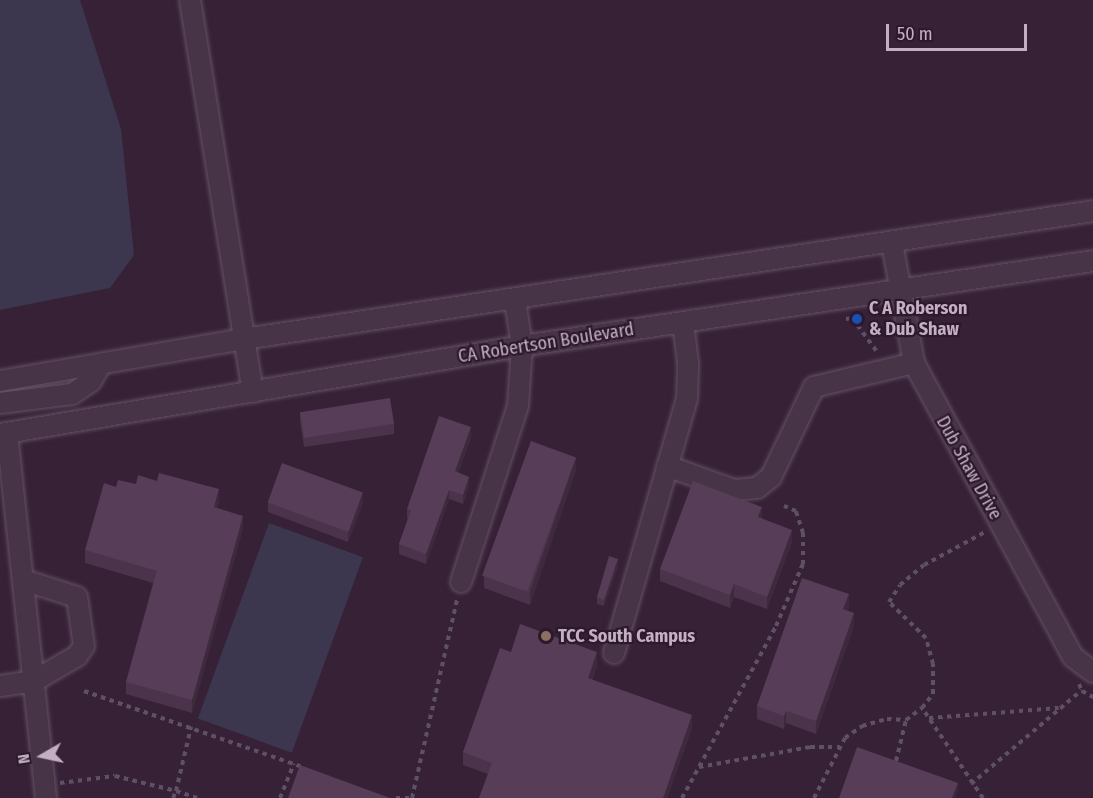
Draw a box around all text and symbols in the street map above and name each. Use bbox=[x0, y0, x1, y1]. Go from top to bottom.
scale bar bbox=[889, 12, 1030, 50]
text: 50 m bbox=[897, 23, 933, 45]
place label: C A Roberson & Dub Shaw bbox=[869, 298, 967, 340]
marker: C A Roberson & Dub Shaw bbox=[850, 312, 864, 326]
street label: CA Robertson Boulevard bbox=[457, 318, 635, 368]
street label: Dub Shaw Drive bbox=[932, 412, 1006, 524]
place label: TCC South Campus bbox=[558, 625, 695, 647]
marker: TCC South Campus bbox=[539, 629, 553, 643]
north arrow bbox=[12, 726, 72, 786]
text: N bbox=[14, 753, 34, 765]

